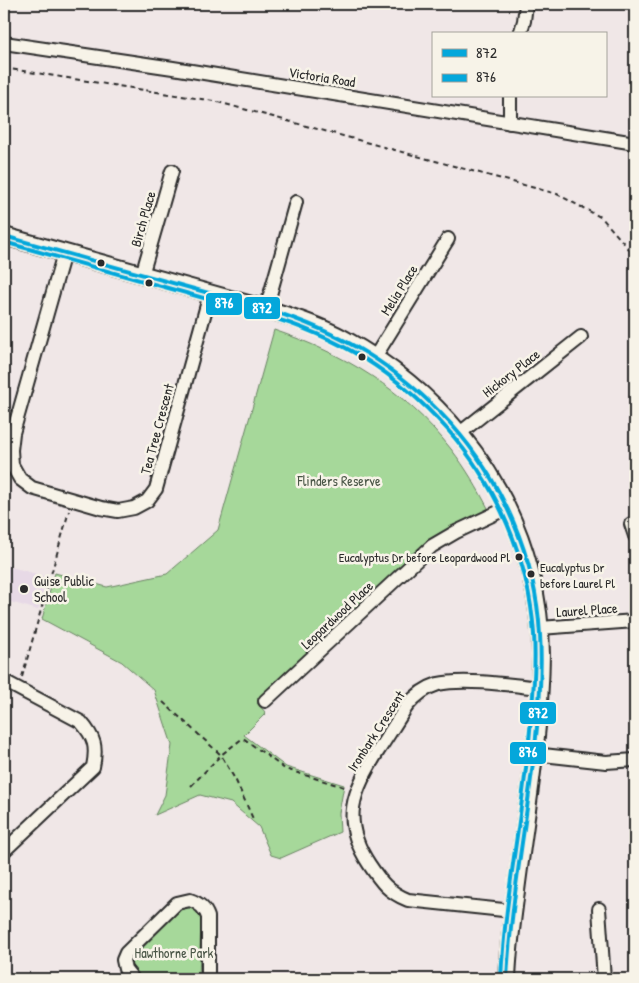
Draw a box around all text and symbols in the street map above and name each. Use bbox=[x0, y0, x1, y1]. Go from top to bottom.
legend bbox=[432, 32, 606, 98]
text: 872 bbox=[476, 42, 497, 63]
street label: Victoria Road bbox=[287, 62, 357, 91]
text: 876 bbox=[476, 66, 496, 87]
street label: Birch Place bbox=[126, 188, 160, 249]
unlabelled marker bbox=[96, 258, 106, 268]
street label: Melia Place bbox=[376, 260, 422, 319]
unlabelled marker bbox=[144, 278, 154, 288]
line badge: 876 bbox=[205, 292, 243, 316]
text: 876 bbox=[215, 293, 234, 312]
line badge: 872 bbox=[243, 296, 281, 320]
text: 872 bbox=[252, 298, 272, 317]
street label: Hickory Place bbox=[478, 344, 544, 402]
unlabelled marker bbox=[357, 352, 367, 362]
street label: Tea Tree Crescent bbox=[135, 381, 178, 476]
park label: Flinders Reserve bbox=[297, 471, 381, 490]
place label: Eucalyptus Dr before Leopardwood Pl bbox=[339, 548, 511, 566]
marker: Eucalyptus Dr before Leopardwood Pl bbox=[514, 552, 524, 562]
place label: Eucalyptus Dr before Laurel Pl bbox=[540, 558, 616, 592]
marker: Eucalyptus Dr before Laurel Pl bbox=[526, 569, 536, 579]
place label: Guise Public School bbox=[34, 571, 95, 606]
street label: Leopardwood Place bbox=[296, 576, 378, 654]
marker: Guise Public School bbox=[18, 583, 30, 595]
street label: Laurel Place bbox=[556, 598, 619, 621]
street label: Ironbark Crescent bbox=[342, 687, 409, 775]
line badge: 872 bbox=[519, 701, 557, 725]
text: 872 bbox=[528, 703, 548, 722]
line badge: 876 bbox=[509, 741, 547, 765]
text: 876 bbox=[519, 742, 538, 761]
park label: Hawthorne Park bbox=[135, 943, 214, 962]

